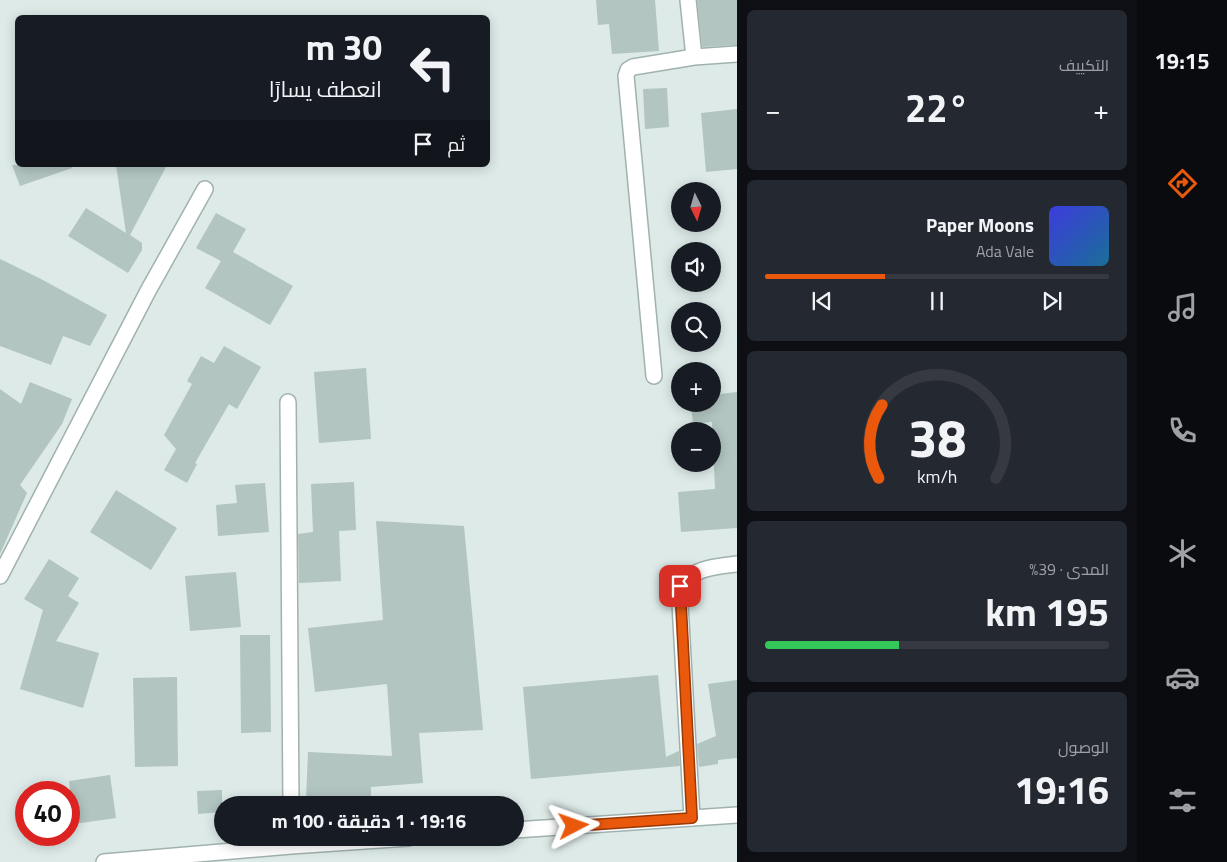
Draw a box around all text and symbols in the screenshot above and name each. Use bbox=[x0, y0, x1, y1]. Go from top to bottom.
text: 30 m bbox=[306, 20, 382, 74]
icon: left bbox=[400, 35, 465, 100]
text: 19:15 bbox=[1155, 44, 1209, 78]
text: التكييف bbox=[1059, 53, 1109, 77]
text: انعطف يسارًا bbox=[269, 72, 382, 106]
text: 22° bbox=[905, 79, 969, 137]
text: − bbox=[765, 88, 781, 131]
text: + bbox=[1093, 88, 1109, 131]
text: ثم bbox=[447, 129, 465, 158]
icon: arrive bbox=[409, 130, 437, 158]
icon: directions bbox=[1165, 166, 1200, 201]
north arrow bbox=[671, 182, 721, 232]
map controls bbox=[671, 182, 721, 472]
text: Paper Moons bbox=[926, 210, 1034, 239]
text: Ada Vale bbox=[976, 239, 1034, 263]
button: sound bbox=[671, 242, 721, 292]
icon: previous bbox=[808, 287, 836, 315]
icon: pause bbox=[923, 287, 951, 315]
icon: next bbox=[1038, 287, 1066, 315]
icon: music bbox=[1165, 290, 1200, 325]
button: search bbox=[671, 302, 721, 352]
button: + bbox=[671, 362, 721, 412]
text: 38 bbox=[908, 398, 966, 477]
icon: phone bbox=[1165, 413, 1200, 448]
button: − bbox=[671, 422, 721, 472]
text: km/h bbox=[917, 463, 957, 490]
icon: climate bbox=[1165, 536, 1200, 571]
text: المدى · 39% bbox=[1029, 557, 1109, 581]
pin bbox=[659, 565, 701, 607]
icon: arrive bbox=[666, 572, 694, 600]
text: 195 km bbox=[985, 583, 1109, 641]
icon: car bbox=[1165, 660, 1200, 695]
text: الوصول bbox=[1058, 735, 1109, 759]
text: 19:16 bbox=[1014, 761, 1109, 819]
speed limit sign: 40 bbox=[15, 781, 80, 846]
icon: filters bbox=[1165, 783, 1200, 818]
position arrow bbox=[547, 799, 599, 851]
text: 19:16 · 1 دقيقة · 100 m bbox=[272, 806, 466, 835]

